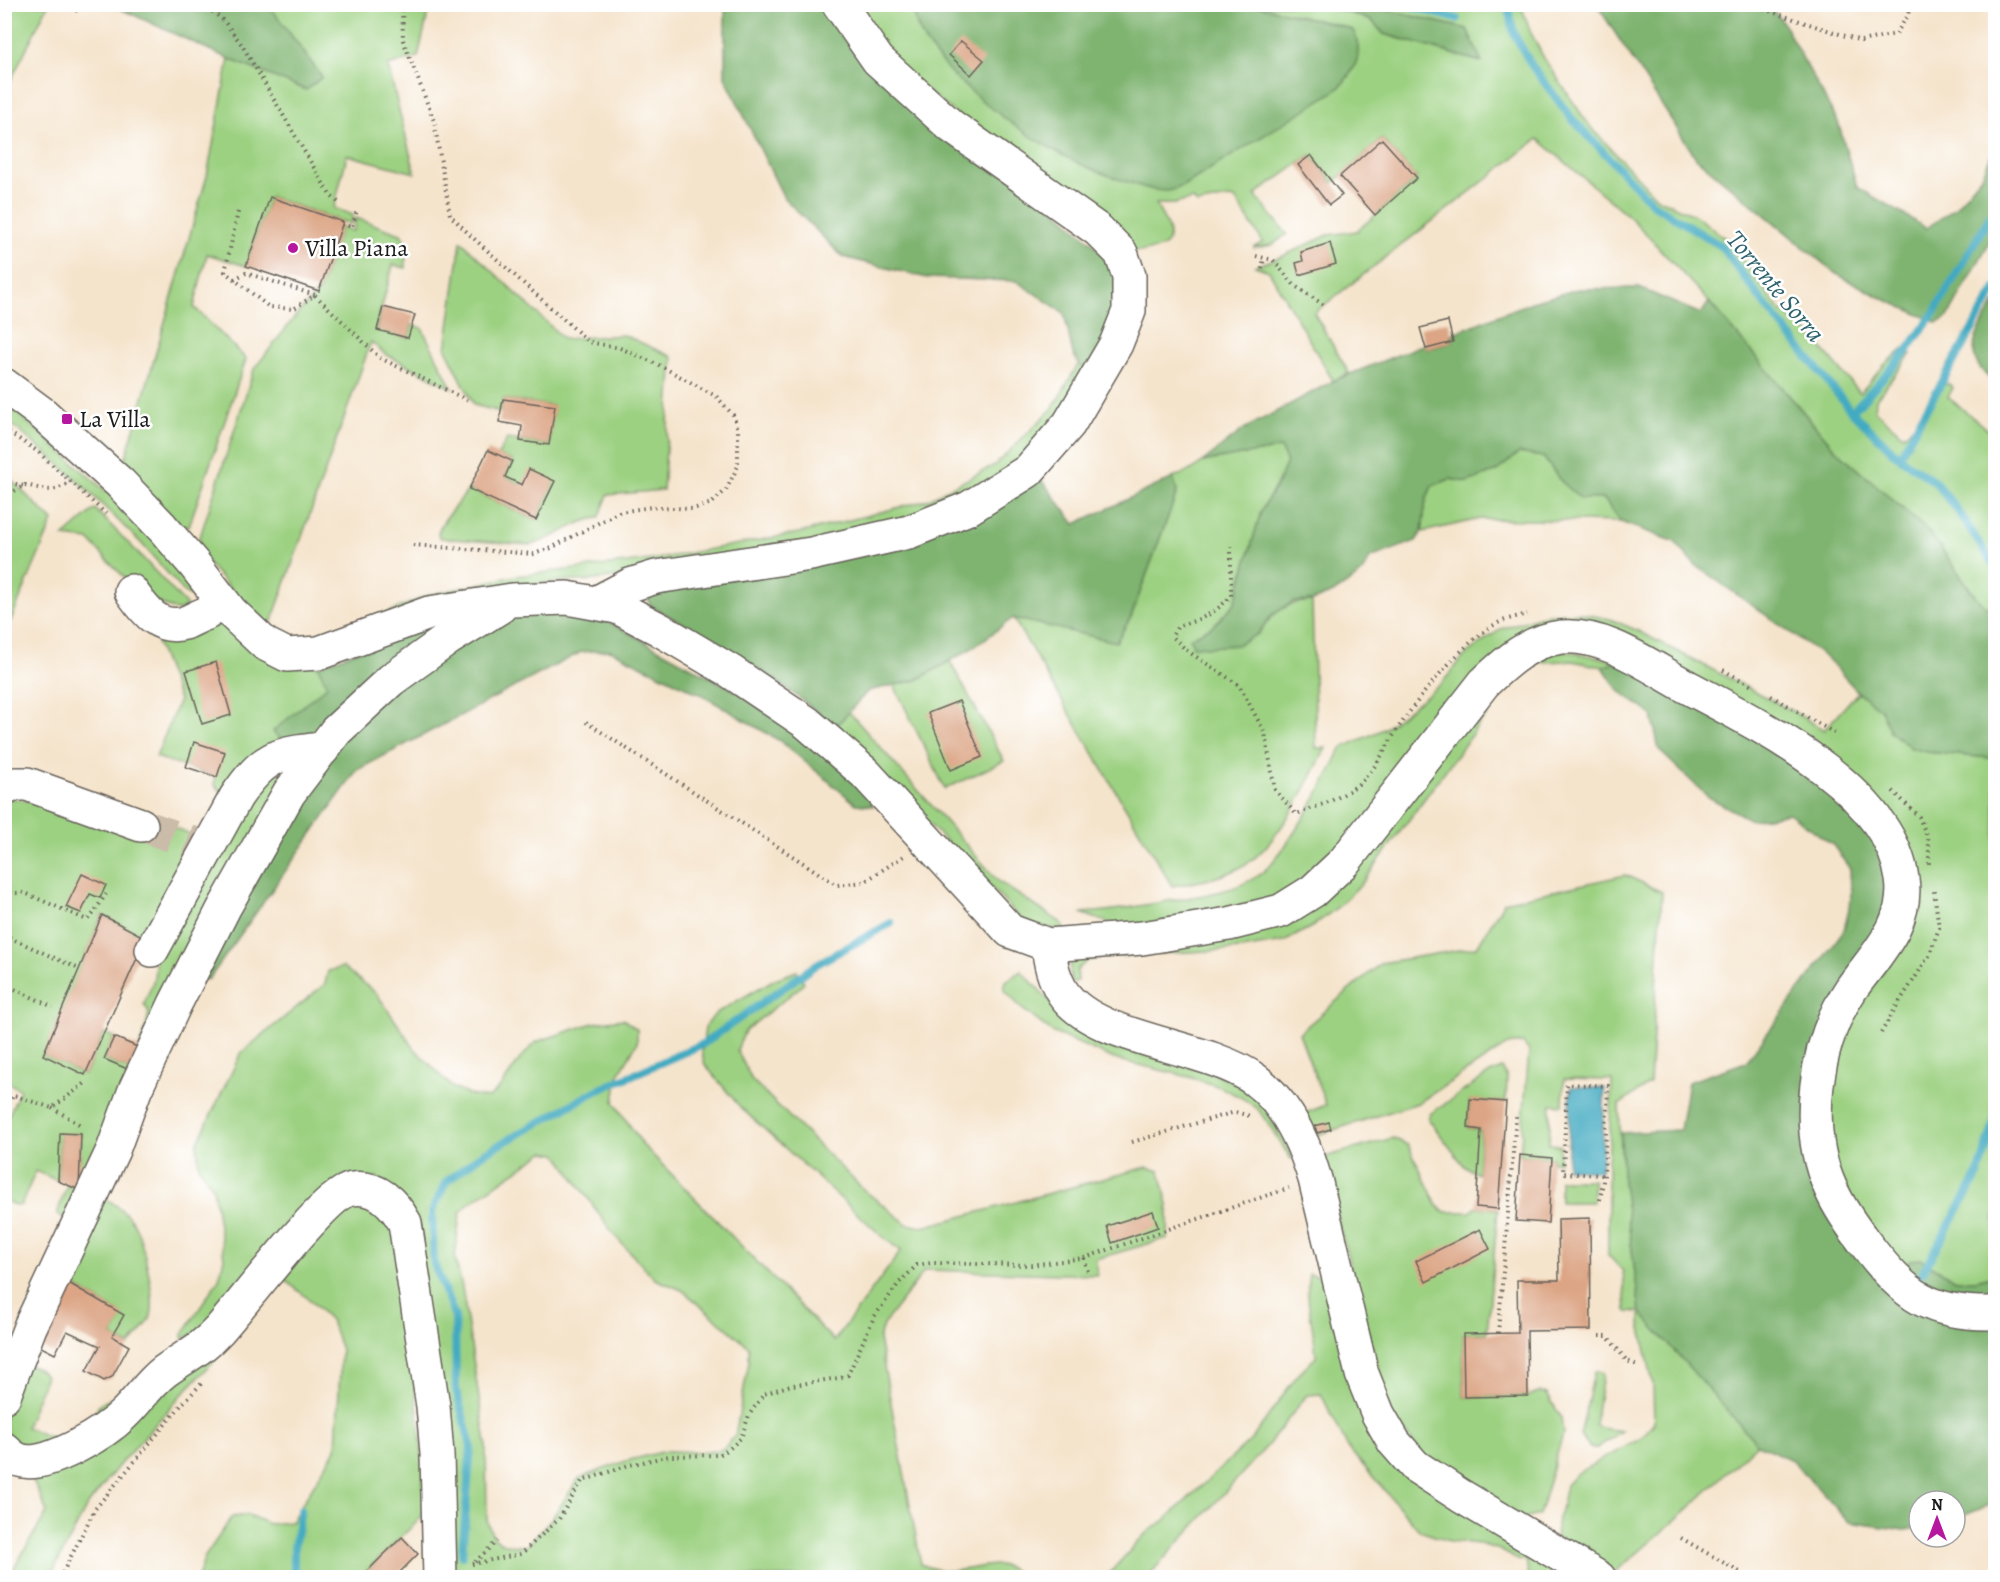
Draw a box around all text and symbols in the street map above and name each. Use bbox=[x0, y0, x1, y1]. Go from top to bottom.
water label: Torrente Sorra bbox=[1718, 223, 1833, 350]
place label: Villa Piana bbox=[304, 232, 409, 264]
marker: Villa Piana bbox=[286, 241, 300, 255]
place label: La Villa bbox=[79, 403, 151, 435]
marker: La Villa bbox=[60, 412, 74, 426]
north arrow bbox=[1907, 1489, 1967, 1549]
text: N bbox=[1931, 1494, 1943, 1516]

